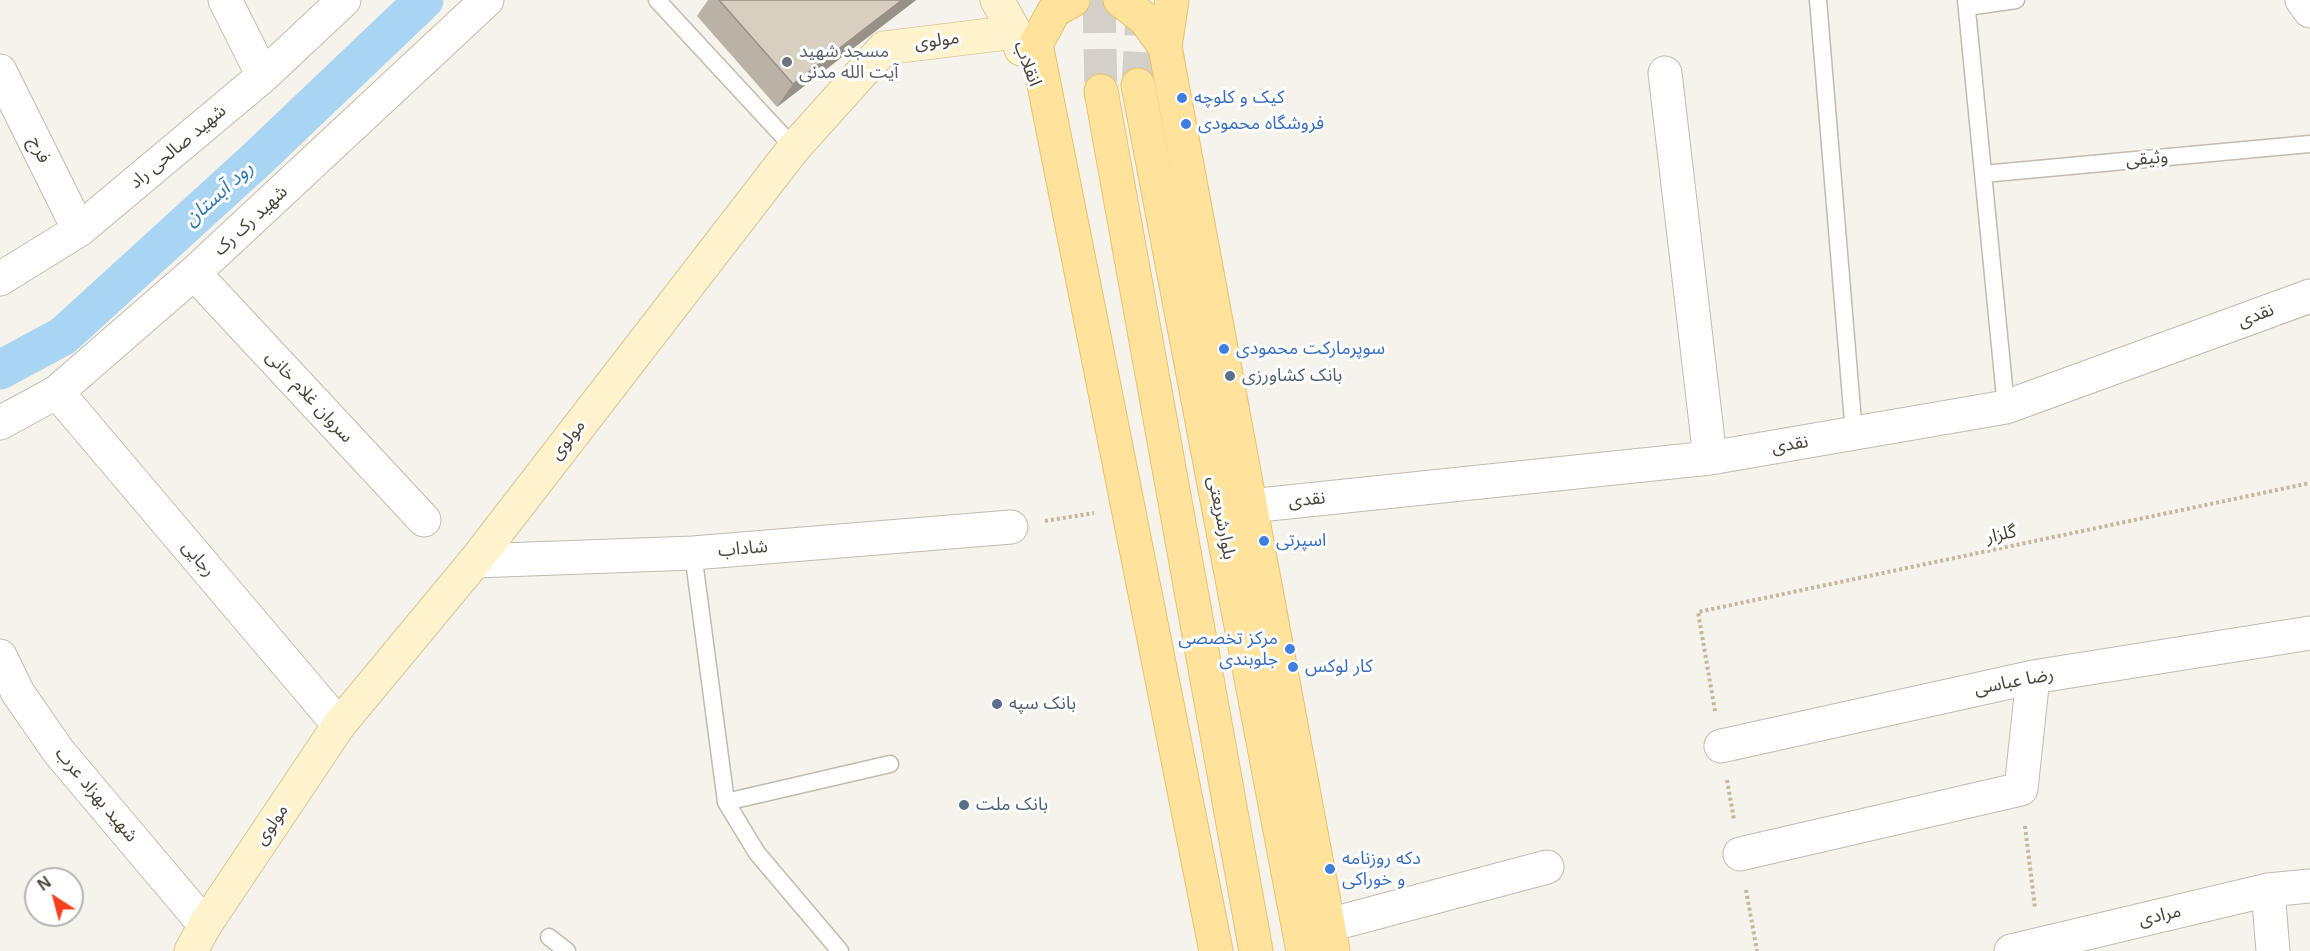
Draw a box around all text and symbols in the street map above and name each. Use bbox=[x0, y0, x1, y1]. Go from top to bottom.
street label: مولوی bbox=[913, 28, 961, 54]
street label: انقلاب bbox=[1009, 38, 1045, 90]
place label: مسجد شهید آیت الله مدنی bbox=[799, 41, 899, 84]
marker: مسجد شهید آیت الله مدنی bbox=[780, 55, 794, 69]
place label: کیک و کلوچه bbox=[1194, 87, 1284, 109]
marker: کیک و کلوچه bbox=[1175, 91, 1189, 105]
street label: شهید صالحی راد bbox=[125, 100, 231, 194]
place label: فروشگاه محمودی bbox=[1198, 113, 1324, 135]
marker: فروشگاه محمودی bbox=[1179, 117, 1193, 131]
street label: فرج bbox=[23, 133, 55, 167]
street label: وثیقی bbox=[2125, 146, 2169, 172]
water label: رود آبستان bbox=[179, 156, 259, 232]
street label: شهید رک رک bbox=[210, 181, 292, 261]
street label: نقدی bbox=[2235, 299, 2277, 333]
place label: سوپرمارکت محمودی bbox=[1236, 338, 1385, 360]
marker: سوپرمارکت محمودی bbox=[1217, 342, 1231, 356]
street label: سروان غلام خانی bbox=[261, 346, 357, 448]
place label: بانک کشاورزی bbox=[1242, 365, 1342, 387]
marker: بانک کشاورزی bbox=[1223, 369, 1237, 383]
street label: مولوی bbox=[546, 416, 590, 464]
street label: نقدی bbox=[1770, 431, 1810, 459]
street label: بلوارشریعتی bbox=[1202, 474, 1240, 562]
street label: نقدی bbox=[1287, 487, 1327, 513]
street label: گلزار bbox=[1984, 521, 2018, 549]
place label: اسپرتی bbox=[1276, 530, 1326, 552]
marker: اسپرتی bbox=[1257, 534, 1271, 548]
street label: شاداب bbox=[717, 536, 769, 562]
street label: رجایی bbox=[177, 537, 219, 581]
place label: مرکز تخصصی جلوبندی bbox=[1178, 628, 1278, 670]
marker: مرکز تخصصی جلوبندی bbox=[1283, 642, 1297, 656]
place label: کار لوکس bbox=[1305, 656, 1373, 678]
marker: کار لوکس bbox=[1286, 660, 1300, 674]
street label: رضا عباسی bbox=[1972, 664, 2056, 700]
place label: بانک سپه bbox=[1009, 693, 1076, 715]
marker: بانک سپه bbox=[990, 697, 1004, 711]
street label: شهید بهزاد عرب bbox=[50, 743, 142, 847]
place label: بانک ملت bbox=[976, 794, 1048, 816]
marker: بانک ملت bbox=[957, 798, 971, 812]
street label: مولوی bbox=[251, 800, 293, 850]
place label: دکه روزنامه و خوراکی bbox=[1342, 848, 1421, 890]
marker: دکه روزنامه و خوراکی bbox=[1323, 862, 1337, 876]
north arrow bbox=[24, 867, 84, 927]
text: N bbox=[35, 873, 54, 894]
street label: مرادی bbox=[2137, 901, 2183, 931]

